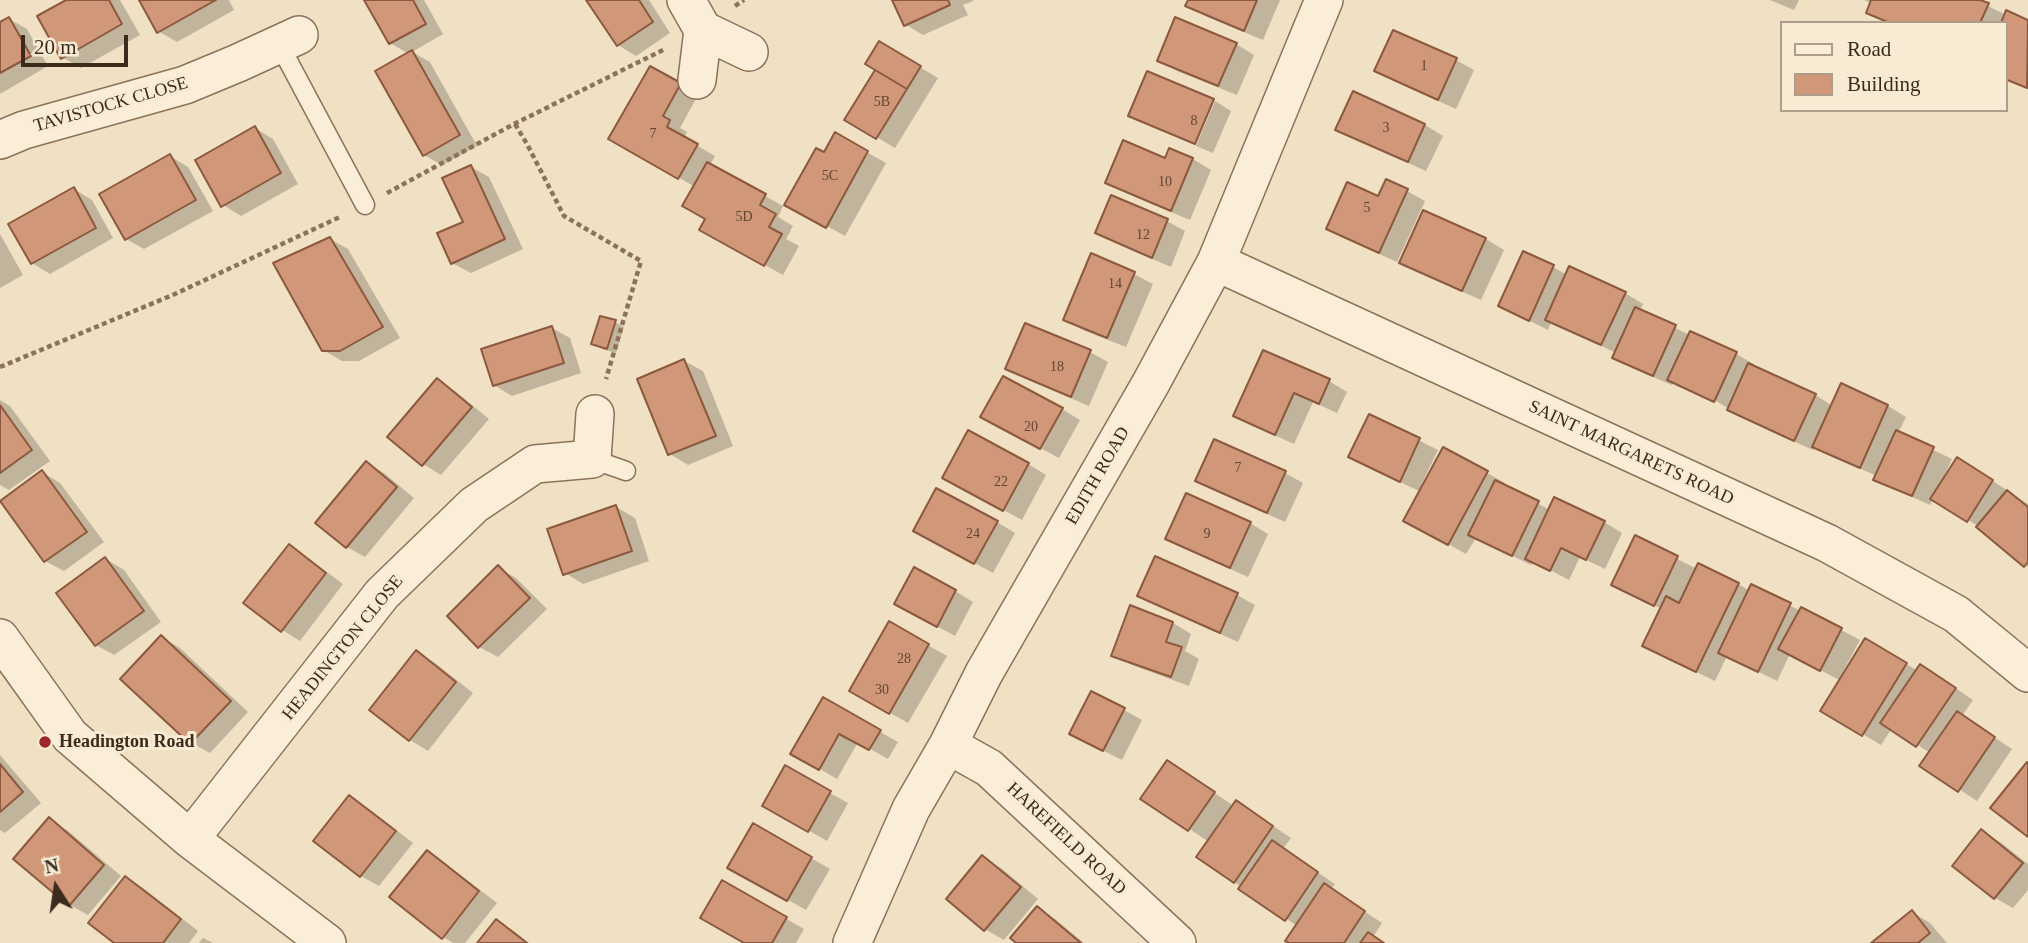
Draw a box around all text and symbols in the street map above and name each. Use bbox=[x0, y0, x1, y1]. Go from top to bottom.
scale bar bbox=[24, 21, 131, 65]
legend bbox=[1780, 21, 2007, 112]
text: 20 m bbox=[34, 35, 77, 59]
text: Road bbox=[1847, 37, 1891, 61]
house number: 1 bbox=[1420, 58, 1428, 74]
text: Building bbox=[1847, 72, 1921, 96]
street label: TAVISTOCK CLOSE bbox=[31, 73, 191, 137]
house number: 5B bbox=[874, 94, 890, 110]
house number: 8 bbox=[1190, 113, 1198, 129]
house number: 3 bbox=[1382, 120, 1390, 136]
house number: 7 bbox=[650, 126, 656, 142]
house number: 5C bbox=[822, 168, 838, 184]
house number: 10 bbox=[1158, 174, 1172, 190]
house number: 5 bbox=[1364, 200, 1370, 216]
house number: 5D bbox=[735, 209, 753, 225]
house number: 12 bbox=[1136, 227, 1150, 243]
house number: 14 bbox=[1108, 276, 1122, 292]
house number: 18 bbox=[1050, 359, 1064, 375]
street label: SAINT MARGARETS ROAD bbox=[1525, 396, 1737, 510]
house number: 20 bbox=[1024, 419, 1038, 435]
street label: EDITH ROAD bbox=[1061, 423, 1135, 529]
house number: 7 bbox=[1234, 460, 1242, 476]
house number: 22 bbox=[994, 474, 1008, 490]
house number: 24 bbox=[966, 526, 980, 542]
house number: 9 bbox=[1204, 526, 1210, 542]
street label: HEADINGTON CLOSE bbox=[278, 571, 408, 725]
house number: 28 bbox=[897, 651, 911, 667]
house number: 30 bbox=[875, 682, 889, 698]
place label: Headington Road bbox=[59, 731, 195, 753]
marker: Headington Road bbox=[37, 734, 53, 750]
street label: HAREFIELD ROAD bbox=[1002, 778, 1130, 900]
north arrow bbox=[21, 852, 91, 922]
text: N bbox=[43, 854, 60, 878]

